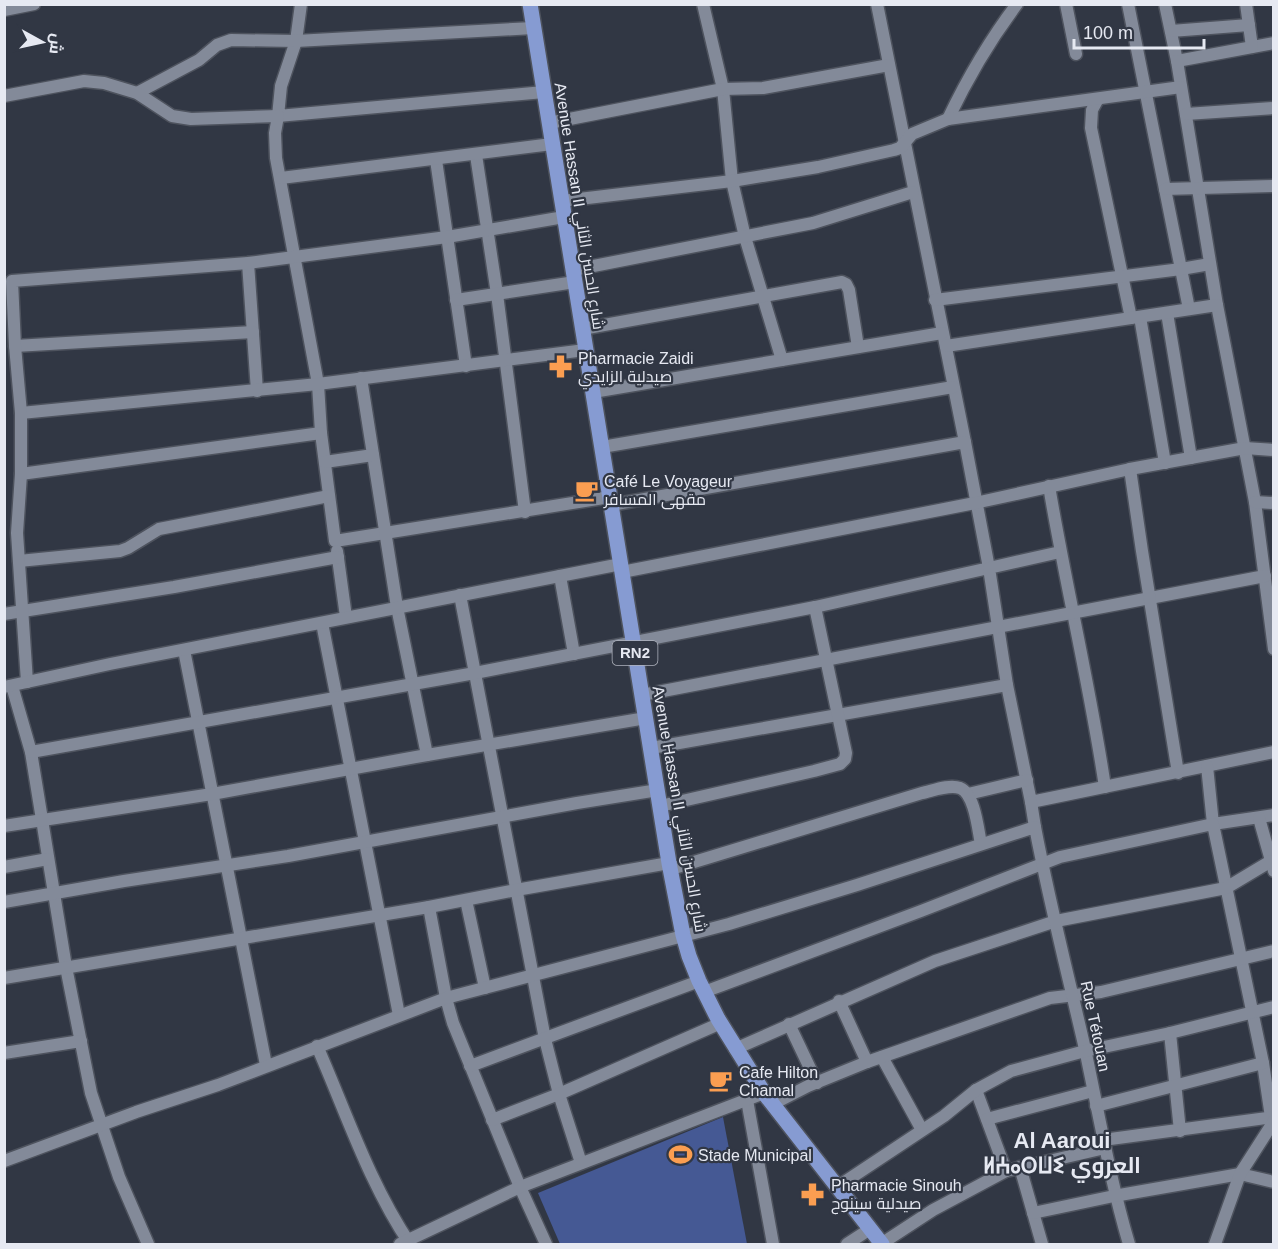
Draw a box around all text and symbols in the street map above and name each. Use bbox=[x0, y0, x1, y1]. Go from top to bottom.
north arrow bbox=[12, 12, 72, 72]
scale bar bbox=[1074, 12, 1204, 50]
text: 100 m bbox=[1083, 23, 1133, 43]
text: ش bbox=[46, 33, 66, 55]
street label: Avenue Hassan II شارع الحسن الثاني bbox=[547, 81, 607, 332]
place label: Pharmacie Zaidi صيدلية الزايدي bbox=[578, 350, 694, 390]
pharmacy icon: Pharmacie Zaidi صيدلية الزايدي bbox=[547, 354, 573, 380]
place label: Café Le Voyageur مقهى المسافر bbox=[603, 473, 733, 510]
cafe icon: Café Le Voyageur مقهى المسافر bbox=[573, 477, 599, 503]
road number: RN2 bbox=[612, 641, 658, 665]
street label: Avenue Hassan II شارع الحسن الثاني bbox=[645, 685, 710, 934]
street label: Rue Tétouan bbox=[1078, 979, 1113, 1073]
place label: Cafe Hilton Chamal bbox=[739, 1064, 818, 1099]
cafe icon: Cafe Hilton Chamal bbox=[708, 1068, 734, 1094]
district label: Al Aaroui ⵍⵄⴰⵔⵡⵉ العروي bbox=[983, 1128, 1141, 1183]
sports icon: Stade Municipal bbox=[667, 1142, 693, 1168]
place label: Stade Municipal bbox=[698, 1147, 812, 1164]
place label: Pharmacie Sinouh صيدلية سينوح bbox=[831, 1177, 962, 1215]
pharmacy icon: Pharmacie Sinouh صيدلية سينوح bbox=[800, 1181, 826, 1207]

